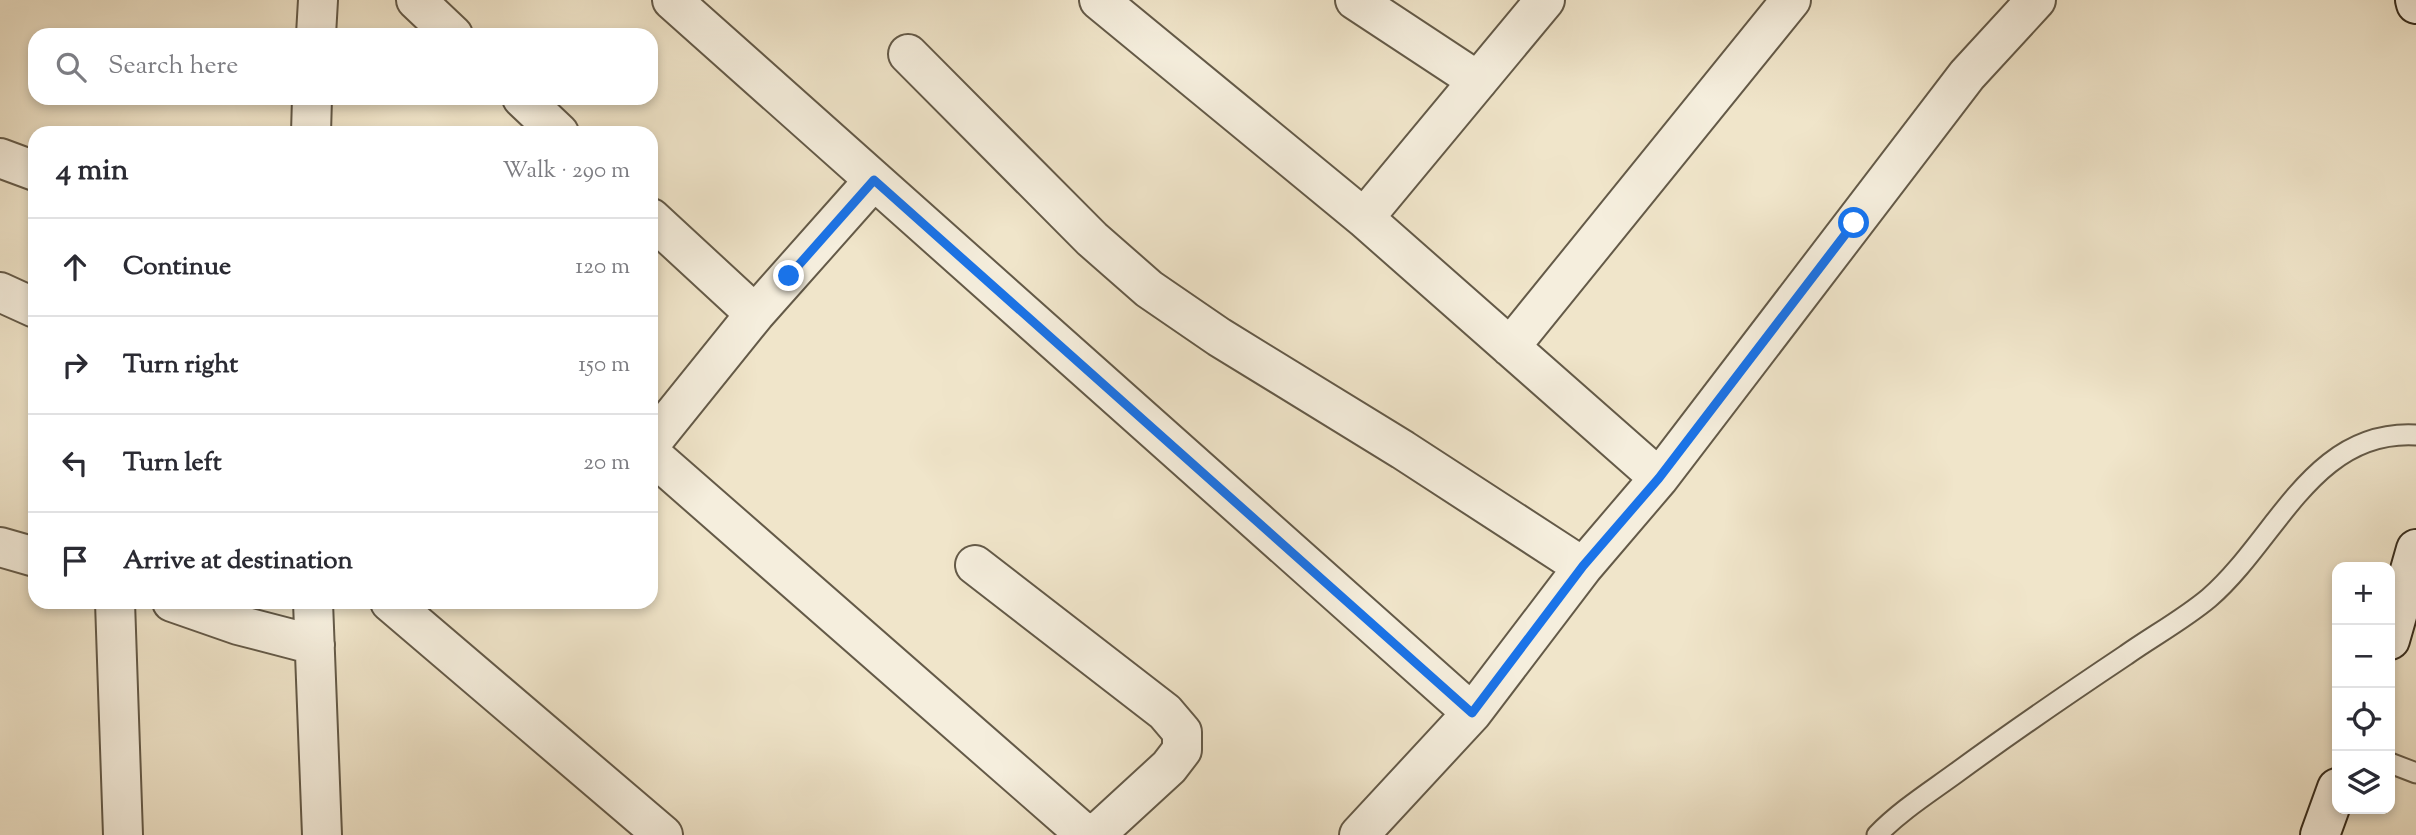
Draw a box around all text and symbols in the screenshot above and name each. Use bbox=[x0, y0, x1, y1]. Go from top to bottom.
search box bbox=[28, 28, 658, 105]
icon: search bbox=[52, 48, 90, 86]
text: Search here bbox=[108, 48, 238, 85]
text: 4 min bbox=[56, 150, 129, 193]
text: Walk · 290 m bbox=[502, 155, 630, 188]
route start bbox=[1838, 207, 1869, 238]
icon: ahead bbox=[56, 248, 94, 286]
text: Continue bbox=[123, 249, 231, 286]
text: 120 m bbox=[575, 251, 630, 284]
route end bbox=[773, 260, 804, 291]
icon: right bbox=[56, 346, 94, 384]
text: Turn right bbox=[123, 347, 238, 384]
text: 150 m bbox=[578, 349, 630, 382]
icon: left bbox=[56, 444, 94, 482]
text: Turn left bbox=[123, 445, 222, 482]
text: 20 m bbox=[583, 447, 630, 480]
icon: arrive bbox=[56, 542, 94, 580]
text: Arrive at destination bbox=[123, 543, 353, 580]
map controls bbox=[2332, 562, 2395, 814]
button: + bbox=[2332, 562, 2395, 625]
button: − bbox=[2332, 625, 2395, 688]
button: locate bbox=[2332, 688, 2395, 751]
button: layers bbox=[2332, 751, 2395, 814]

